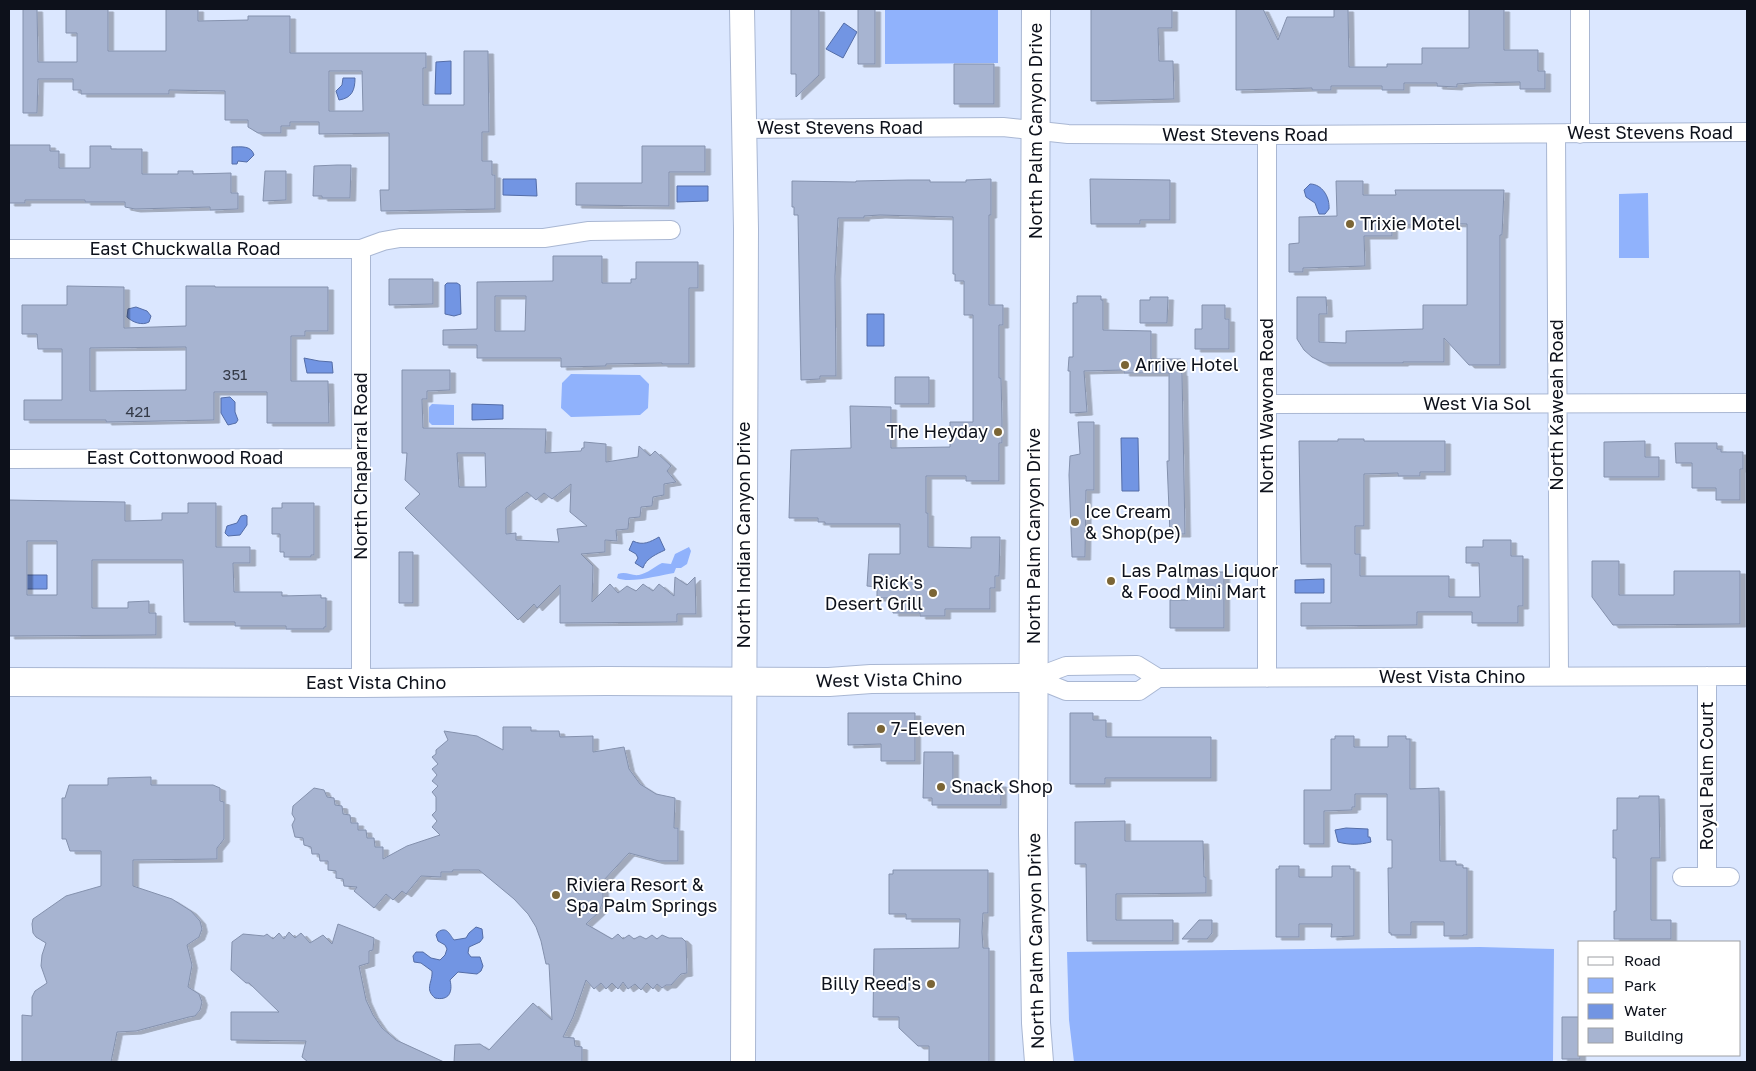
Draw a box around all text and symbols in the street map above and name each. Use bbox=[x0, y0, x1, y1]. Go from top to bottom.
street label: North Palm Canyon Drive bbox=[1024, 23, 1046, 239]
street label: West Stevens Road bbox=[757, 116, 923, 138]
street label: West Stevens Road bbox=[1567, 121, 1733, 143]
street label: West Stevens Road bbox=[1162, 123, 1328, 145]
place label: Trixie Motel bbox=[1360, 212, 1461, 234]
marker: Trixie Motel bbox=[1344, 218, 1356, 230]
street label: East Chuckwalla Road bbox=[89, 237, 281, 259]
street label: North Wawona Road bbox=[1255, 318, 1277, 494]
street label: North Kaweah Road bbox=[1545, 319, 1567, 491]
place label: Arrive Hotel bbox=[1135, 353, 1239, 375]
marker: Arrive Hotel bbox=[1119, 359, 1131, 371]
house number: 351 bbox=[223, 365, 247, 383]
street label: North Chaparral Road bbox=[349, 372, 371, 560]
street label: West Via Sol bbox=[1423, 392, 1531, 414]
house number: 421 bbox=[125, 402, 151, 420]
place label: The Heyday bbox=[886, 420, 988, 442]
street label: North Indian Canyon Drive bbox=[732, 422, 754, 648]
marker: The Heyday bbox=[992, 426, 1004, 438]
street label: North Palm Canyon Drive bbox=[1022, 428, 1044, 644]
street label: East Cottonwood Road bbox=[87, 446, 283, 468]
place label: Ice Cream & Shop(pe) bbox=[1085, 500, 1181, 543]
marker: Ice Cream & Shop(pe) bbox=[1069, 516, 1081, 528]
place label: Las Palmas Liquor & Food Mini Mart bbox=[1121, 559, 1278, 602]
place label: Rick's Desert Grill bbox=[825, 571, 923, 614]
marker: Las Palmas Liquor & Food Mini Mart bbox=[1105, 575, 1117, 587]
marker: Rick's Desert Grill bbox=[927, 587, 939, 599]
street label: West Vista Chino bbox=[1379, 665, 1525, 687]
street label: West Vista Chino bbox=[816, 667, 962, 691]
street label: East Vista Chino bbox=[306, 671, 446, 693]
street label: Royal Palm Court bbox=[1695, 702, 1717, 850]
place label: 7-Eleven bbox=[891, 717, 965, 739]
marker: 7-Eleven bbox=[875, 723, 887, 735]
place label: Snack Shop bbox=[951, 775, 1053, 797]
marker: Snack Shop bbox=[935, 781, 947, 793]
street label: North Palm Canyon Drive bbox=[1022, 833, 1048, 1049]
place label: Riviera Resort & Spa Palm Springs bbox=[566, 873, 717, 916]
marker: Riviera Resort & Spa Palm Springs bbox=[550, 889, 562, 901]
legend bbox=[1578, 941, 1741, 1056]
text: Road bbox=[1624, 951, 1661, 969]
place label: Billy Reed's bbox=[821, 972, 921, 994]
text: Park bbox=[1624, 976, 1657, 994]
marker: Billy Reed's bbox=[925, 978, 937, 990]
text: Water bbox=[1624, 1001, 1667, 1019]
text: Building bbox=[1624, 1026, 1684, 1044]

